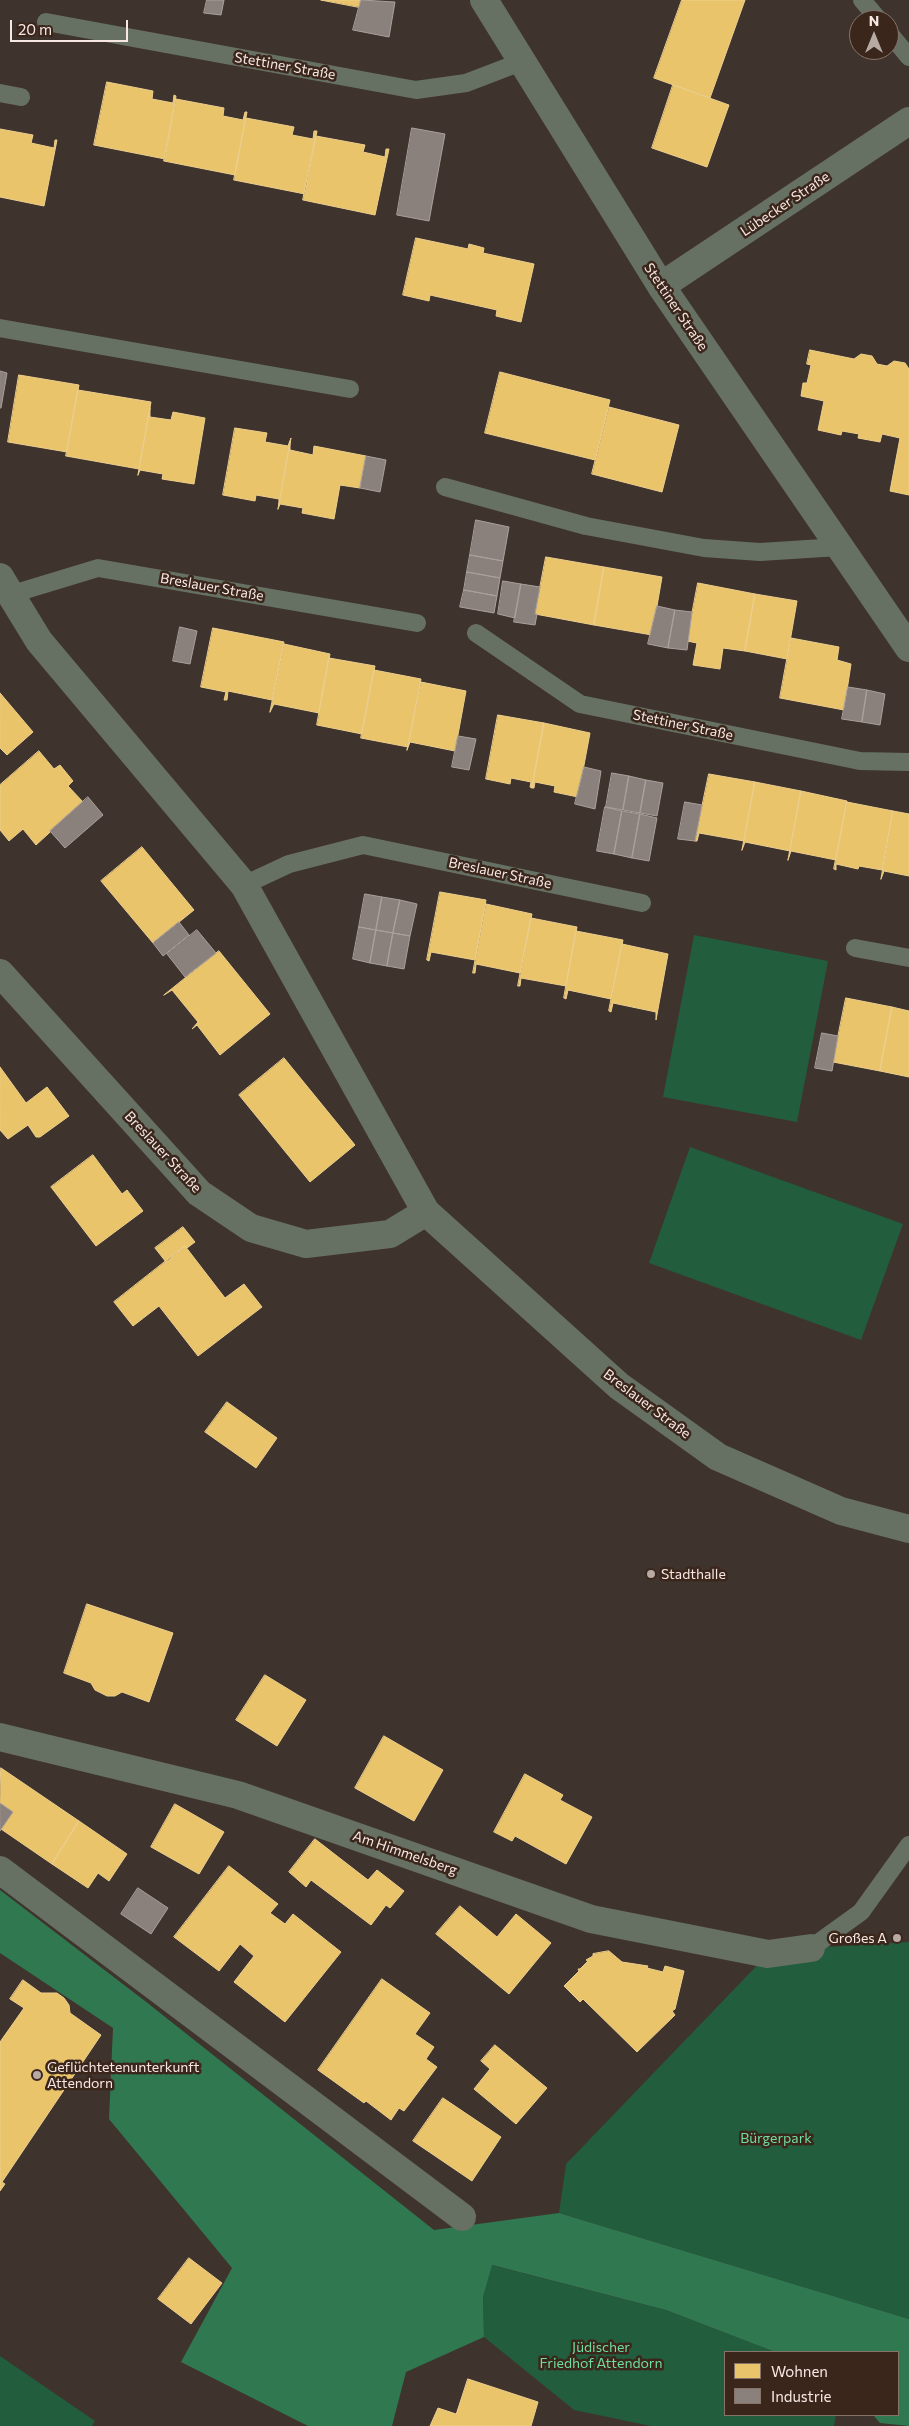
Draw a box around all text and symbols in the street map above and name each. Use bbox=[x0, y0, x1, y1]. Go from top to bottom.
scale bar bbox=[12, 10, 130, 42]
north arrow bbox=[849, 10, 899, 60]
text: N bbox=[869, 12, 879, 29]
text: 20 m bbox=[18, 20, 52, 38]
street label: Stettiner Straße bbox=[233, 49, 337, 83]
street label: Lübecker Straße bbox=[737, 168, 833, 240]
street label: Stettiner Straße bbox=[640, 260, 712, 354]
street label: Breslauer Straße bbox=[159, 570, 265, 604]
street label: Stettiner Straße bbox=[631, 706, 735, 744]
street label: Breslauer Straße bbox=[447, 854, 553, 892]
street label: Breslauer Straße bbox=[121, 1108, 205, 1196]
street label: Breslauer Straße bbox=[600, 1366, 694, 1442]
place label: Stadthalle bbox=[661, 1566, 726, 1582]
marker: Stadthalle bbox=[645, 1568, 657, 1580]
street label: Am Himmelsberg bbox=[351, 1827, 459, 1879]
place label: Großes A bbox=[829, 1930, 887, 1946]
marker: Großes A bbox=[891, 1932, 903, 1944]
place label: Geflüchtetenunterkunft Attendorn bbox=[47, 2059, 200, 2092]
marker: Geflüchtetenunterkunft Attendorn bbox=[31, 2069, 43, 2081]
park label: Bürgerpark bbox=[740, 2130, 812, 2146]
park label: Jüdischer Friedhof Attendorn bbox=[540, 2339, 662, 2372]
legend bbox=[724, 2351, 899, 2416]
text: Wohnen bbox=[771, 2362, 828, 2380]
text: Industrie bbox=[771, 2387, 832, 2405]

